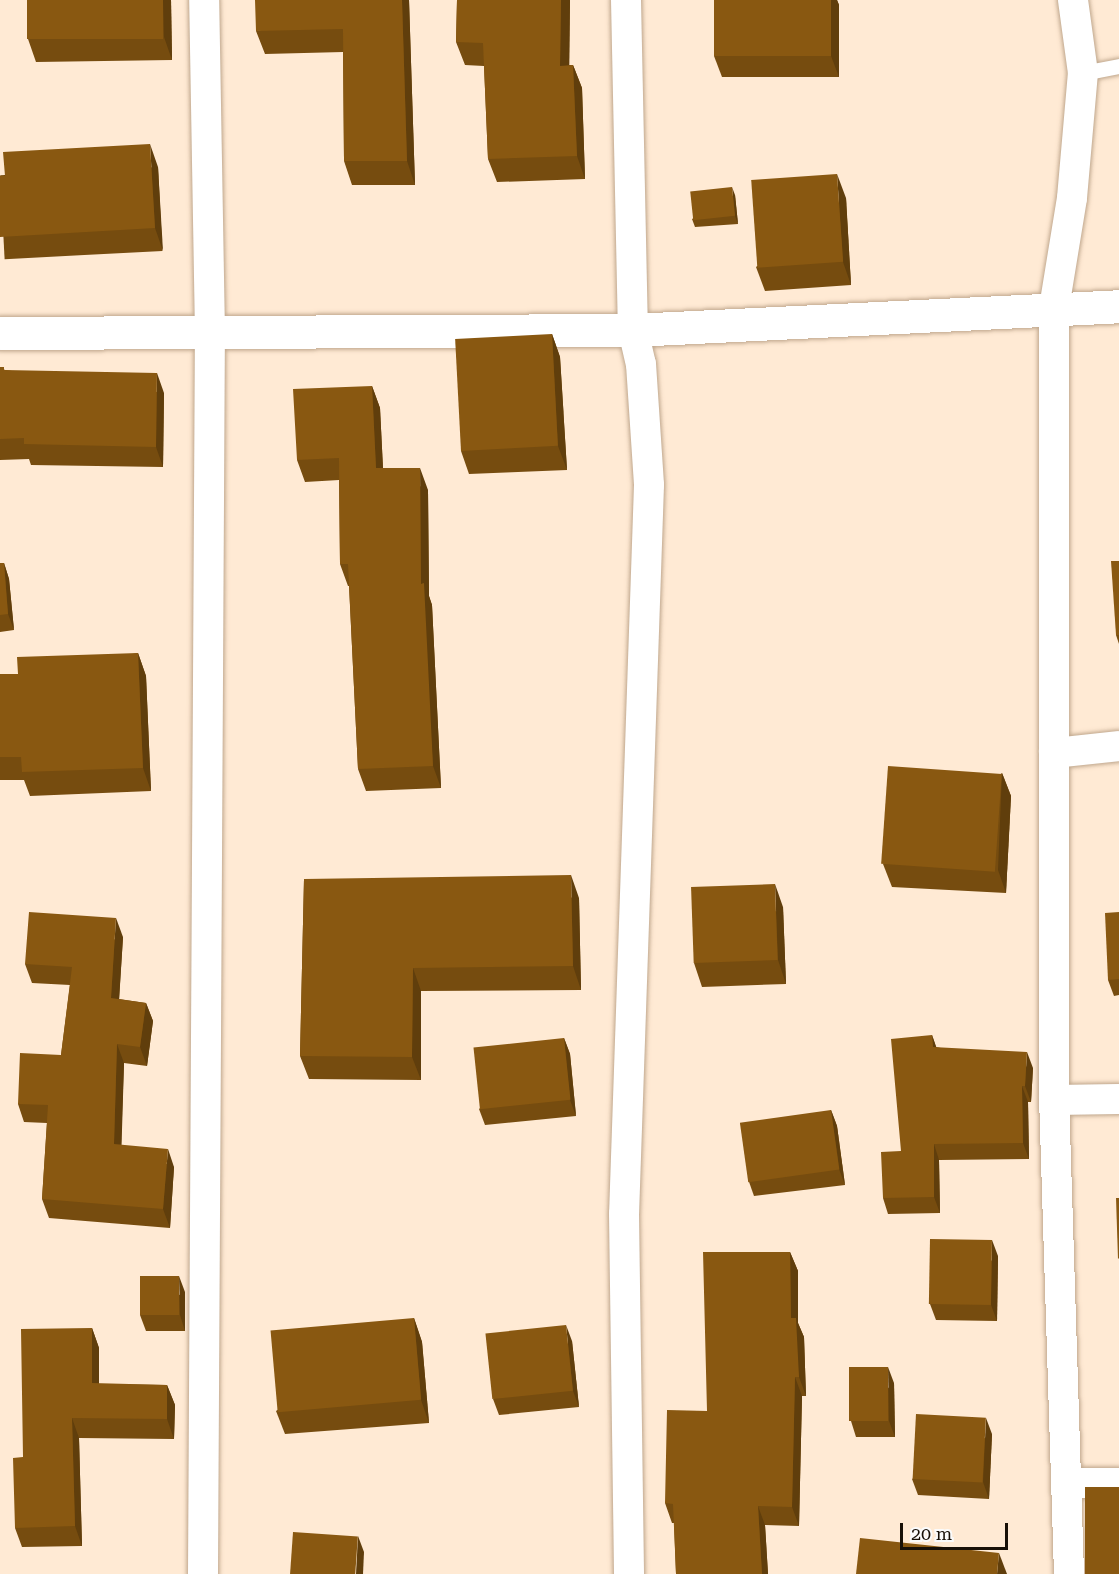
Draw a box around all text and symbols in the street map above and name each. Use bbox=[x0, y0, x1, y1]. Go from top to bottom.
scale bar bbox=[903, 1511, 1011, 1549]
text: 20 m bbox=[911, 1523, 952, 1544]

